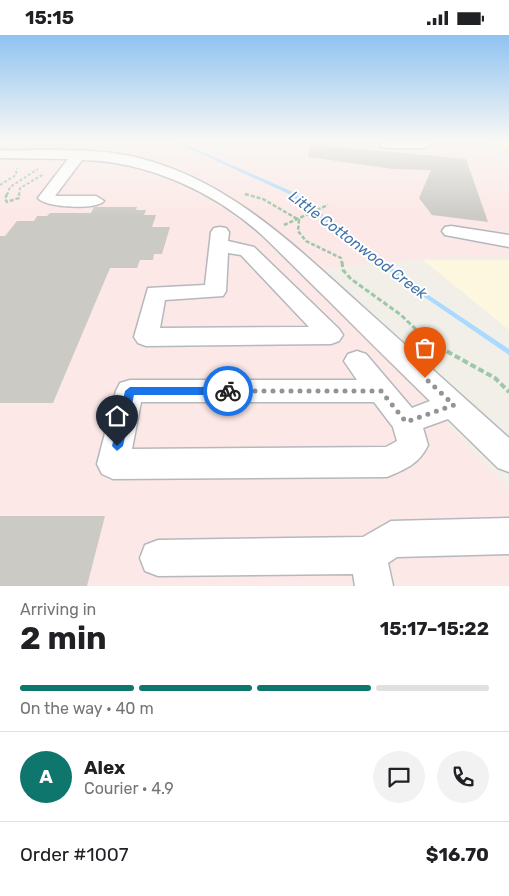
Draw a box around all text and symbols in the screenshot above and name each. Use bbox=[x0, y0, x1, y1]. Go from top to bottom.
text: 15:15 bbox=[25, 6, 74, 29]
water label: Little Cottonwood Creek bbox=[285, 187, 431, 303]
pin bbox=[404, 327, 446, 378]
icon: bag bbox=[411, 334, 439, 362]
courier bbox=[203, 366, 253, 416]
icon: bike bbox=[214, 377, 242, 405]
pin bbox=[96, 395, 138, 446]
icon: home bbox=[103, 402, 131, 430]
text: Arriving in bbox=[20, 600, 96, 619]
text: 15:17–15:22 bbox=[380, 617, 489, 640]
text: 2 min bbox=[20, 619, 107, 657]
text: On the way · 40 m bbox=[20, 699, 154, 718]
button: chat bbox=[373, 751, 425, 803]
button: phone bbox=[437, 751, 489, 803]
text: Alex bbox=[84, 756, 125, 779]
text: A bbox=[39, 765, 53, 788]
text: Courier · 4.9 bbox=[84, 779, 174, 798]
text: Order #1007 bbox=[20, 843, 129, 866]
text: $16.70 bbox=[426, 843, 489, 866]

